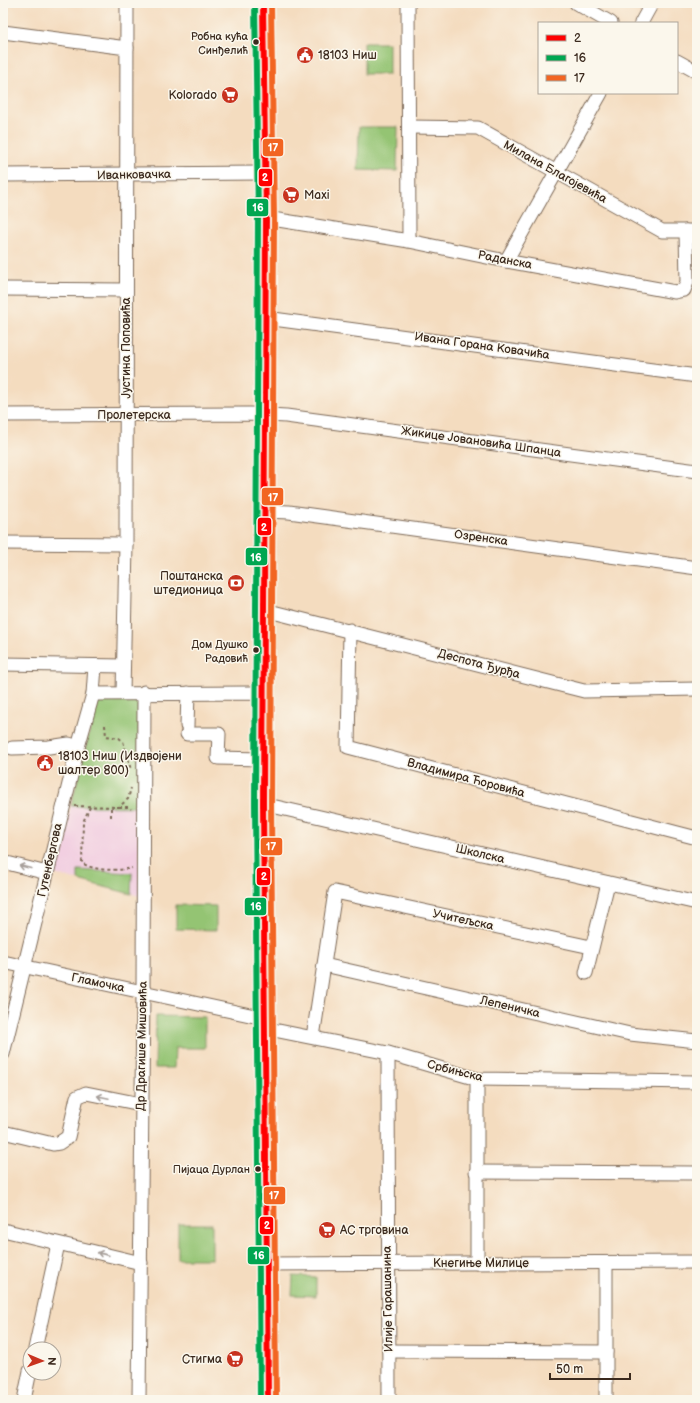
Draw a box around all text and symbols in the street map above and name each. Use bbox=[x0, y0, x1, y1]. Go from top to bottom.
legend bbox=[538, 22, 678, 94]
place label: Робна кућа Синђелић bbox=[191, 30, 249, 57]
text: 2 bbox=[574, 31, 581, 46]
marker: Робна кућа Синђелић bbox=[251, 37, 261, 47]
public building icon: 18103 Ниш bbox=[295, 45, 315, 65]
place label: 18103 Ниш bbox=[318, 48, 377, 63]
text: 16 bbox=[574, 51, 586, 66]
text: 17 bbox=[574, 71, 585, 86]
supermarket icon: Kolorado bbox=[220, 85, 240, 105]
place label: Kolorado bbox=[169, 88, 217, 103]
street label: Милана Благојевића bbox=[501, 137, 609, 207]
line badge: 17 bbox=[262, 138, 284, 157]
text: 17 bbox=[268, 141, 278, 154]
street label: Иванковачка bbox=[97, 167, 171, 183]
line badge: 2 bbox=[258, 168, 273, 187]
text: 2 bbox=[262, 171, 269, 184]
supermarket icon: Maxi bbox=[281, 185, 301, 205]
place label: Maxi bbox=[304, 188, 330, 203]
line badge: 16 bbox=[246, 198, 269, 217]
text: 16 bbox=[252, 201, 264, 214]
street label: Раданска bbox=[477, 247, 533, 273]
street label: Јустина Поповића bbox=[119, 298, 134, 399]
street label: Ивана Горана Ковачића bbox=[413, 329, 551, 363]
street label: Пролетерска bbox=[97, 408, 171, 423]
street label: Жикице Јовановића Шпанца bbox=[400, 423, 562, 461]
line badge: 17 bbox=[261, 487, 284, 506]
text: 17 bbox=[268, 491, 278, 504]
line badge: 2 bbox=[257, 517, 272, 536]
text: 2 bbox=[261, 521, 268, 534]
street label: Озренска bbox=[453, 527, 509, 549]
line badge: 16 bbox=[245, 547, 268, 566]
text: 16 bbox=[250, 551, 262, 564]
place label: Поштанска штедионица bbox=[154, 569, 223, 598]
bank icon: Поштанска штедионица bbox=[226, 573, 246, 593]
place label: Дом Душко Радовић bbox=[192, 638, 249, 665]
marker: Дом Душко Радовић bbox=[251, 645, 261, 655]
street label: Деспота Ђурђа bbox=[436, 646, 522, 682]
place label: 18103 Ниш (Издвојени шалтер 800) bbox=[58, 749, 182, 778]
public building icon: 18103 Ниш (Издвојени шалтер 800) bbox=[35, 753, 55, 773]
street label: Владимира Ћоровића bbox=[406, 755, 526, 801]
street label: Гутенбергова bbox=[34, 822, 66, 898]
line badge: 17 bbox=[260, 837, 283, 856]
text: 17 bbox=[266, 840, 276, 853]
street label: Школска bbox=[454, 841, 506, 867]
one-way arrow bbox=[19, 863, 32, 870]
line badge: 2 bbox=[256, 867, 271, 886]
text: 2 bbox=[261, 870, 268, 883]
line badge: 16 bbox=[244, 897, 267, 916]
text: 16 bbox=[250, 900, 262, 913]
street label: Учитељска bbox=[431, 906, 495, 934]
street label: Гламочка bbox=[70, 970, 126, 996]
street label: Др Драгише Мишовића bbox=[133, 981, 151, 1111]
street label: Лепеничка bbox=[478, 993, 541, 1021]
street label: Србињска bbox=[426, 1057, 484, 1085]
one-way arrow bbox=[97, 1092, 110, 1100]
place label: Пијаца Дурлан bbox=[173, 1163, 250, 1176]
marker: Пијаца Дурлан bbox=[253, 1164, 263, 1174]
line badge: 17 bbox=[263, 1186, 286, 1205]
text: 17 bbox=[269, 1189, 279, 1202]
line badge: 2 bbox=[259, 1216, 274, 1235]
text: 2 bbox=[264, 1219, 271, 1232]
supermarket icon: АС трговина bbox=[317, 1220, 337, 1240]
place label: АС трговина bbox=[339, 1223, 409, 1238]
line badge: 16 bbox=[247, 1246, 270, 1265]
street label: Илије Гарашанина bbox=[380, 1246, 396, 1352]
text: 16 bbox=[253, 1249, 265, 1262]
one-way arrow bbox=[97, 1250, 110, 1258]
street label: Кнегиње Милице bbox=[433, 1256, 529, 1271]
north arrow bbox=[22, 1341, 62, 1381]
supermarket icon: Стигма bbox=[225, 1349, 245, 1369]
place label: Стигма bbox=[182, 1352, 222, 1367]
scale bar bbox=[550, 1355, 630, 1381]
text: N bbox=[45, 1357, 58, 1366]
text: 50 m bbox=[556, 1362, 583, 1377]

